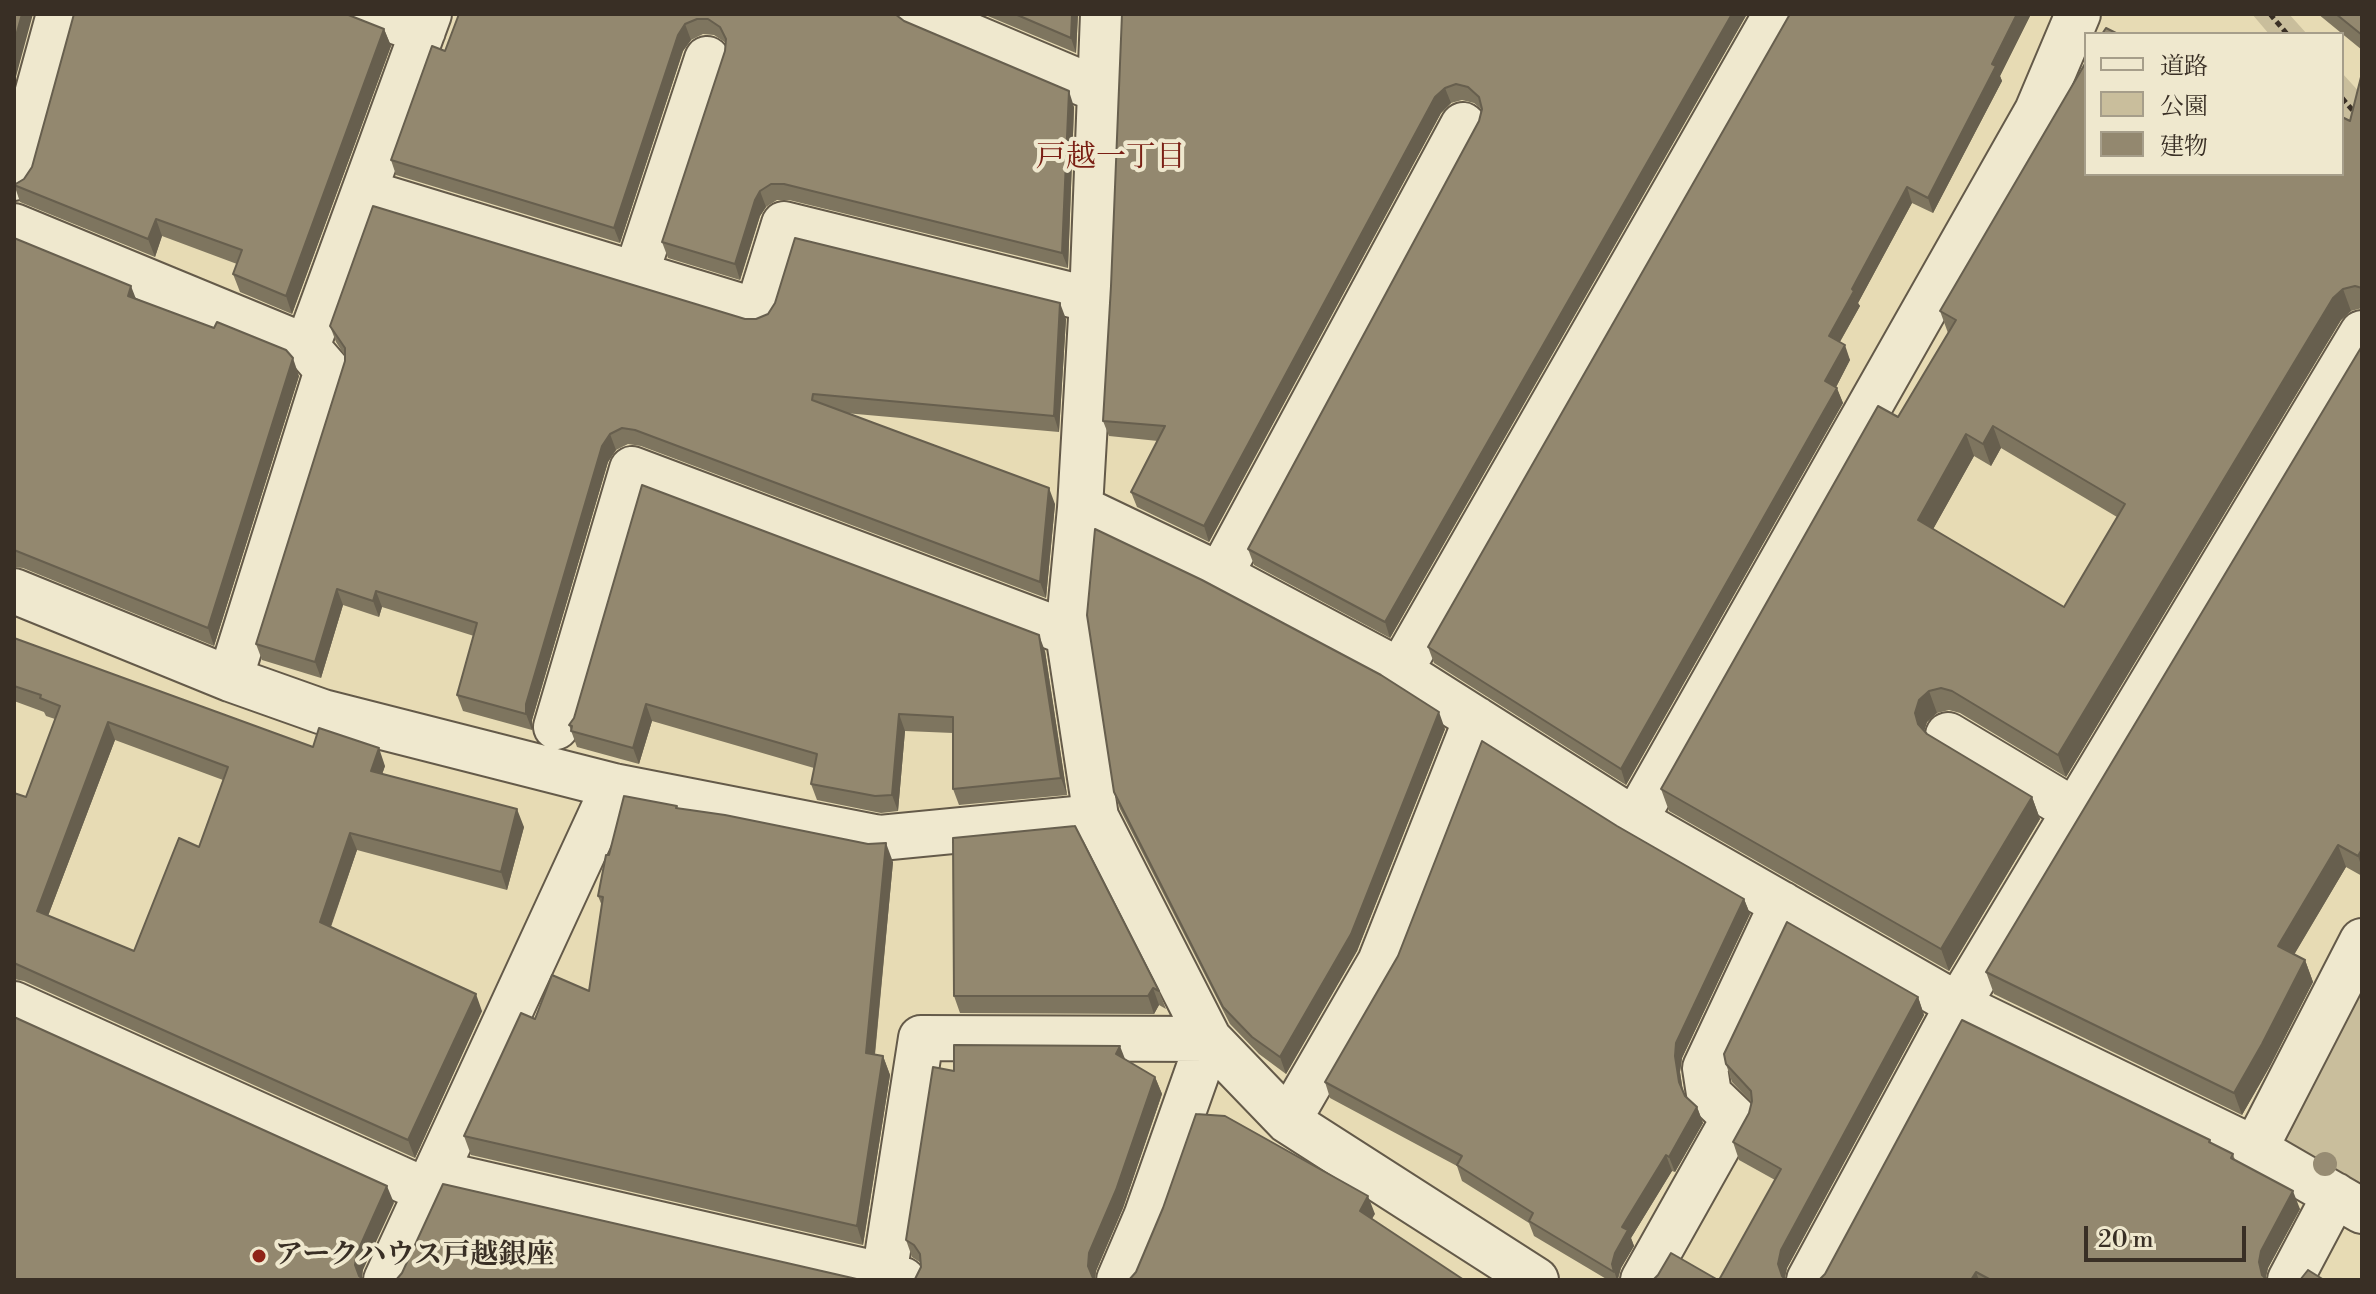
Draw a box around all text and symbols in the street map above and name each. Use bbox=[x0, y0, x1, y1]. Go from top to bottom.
legend bbox=[2084, 32, 2344, 176]
text: 道路 bbox=[2160, 52, 2208, 82]
text: 公園 bbox=[2160, 92, 2208, 122]
text: 建物 bbox=[2160, 132, 2208, 162]
district label: 戸越一丁目 bbox=[1036, 141, 1186, 177]
scale bar bbox=[2088, 1210, 2250, 1260]
text: 20 m bbox=[2098, 1225, 2154, 1255]
place label: アークハウス戸越銀座 bbox=[275, 1239, 554, 1273]
marker: アークハウス戸越銀座 bbox=[250, 1247, 268, 1265]

